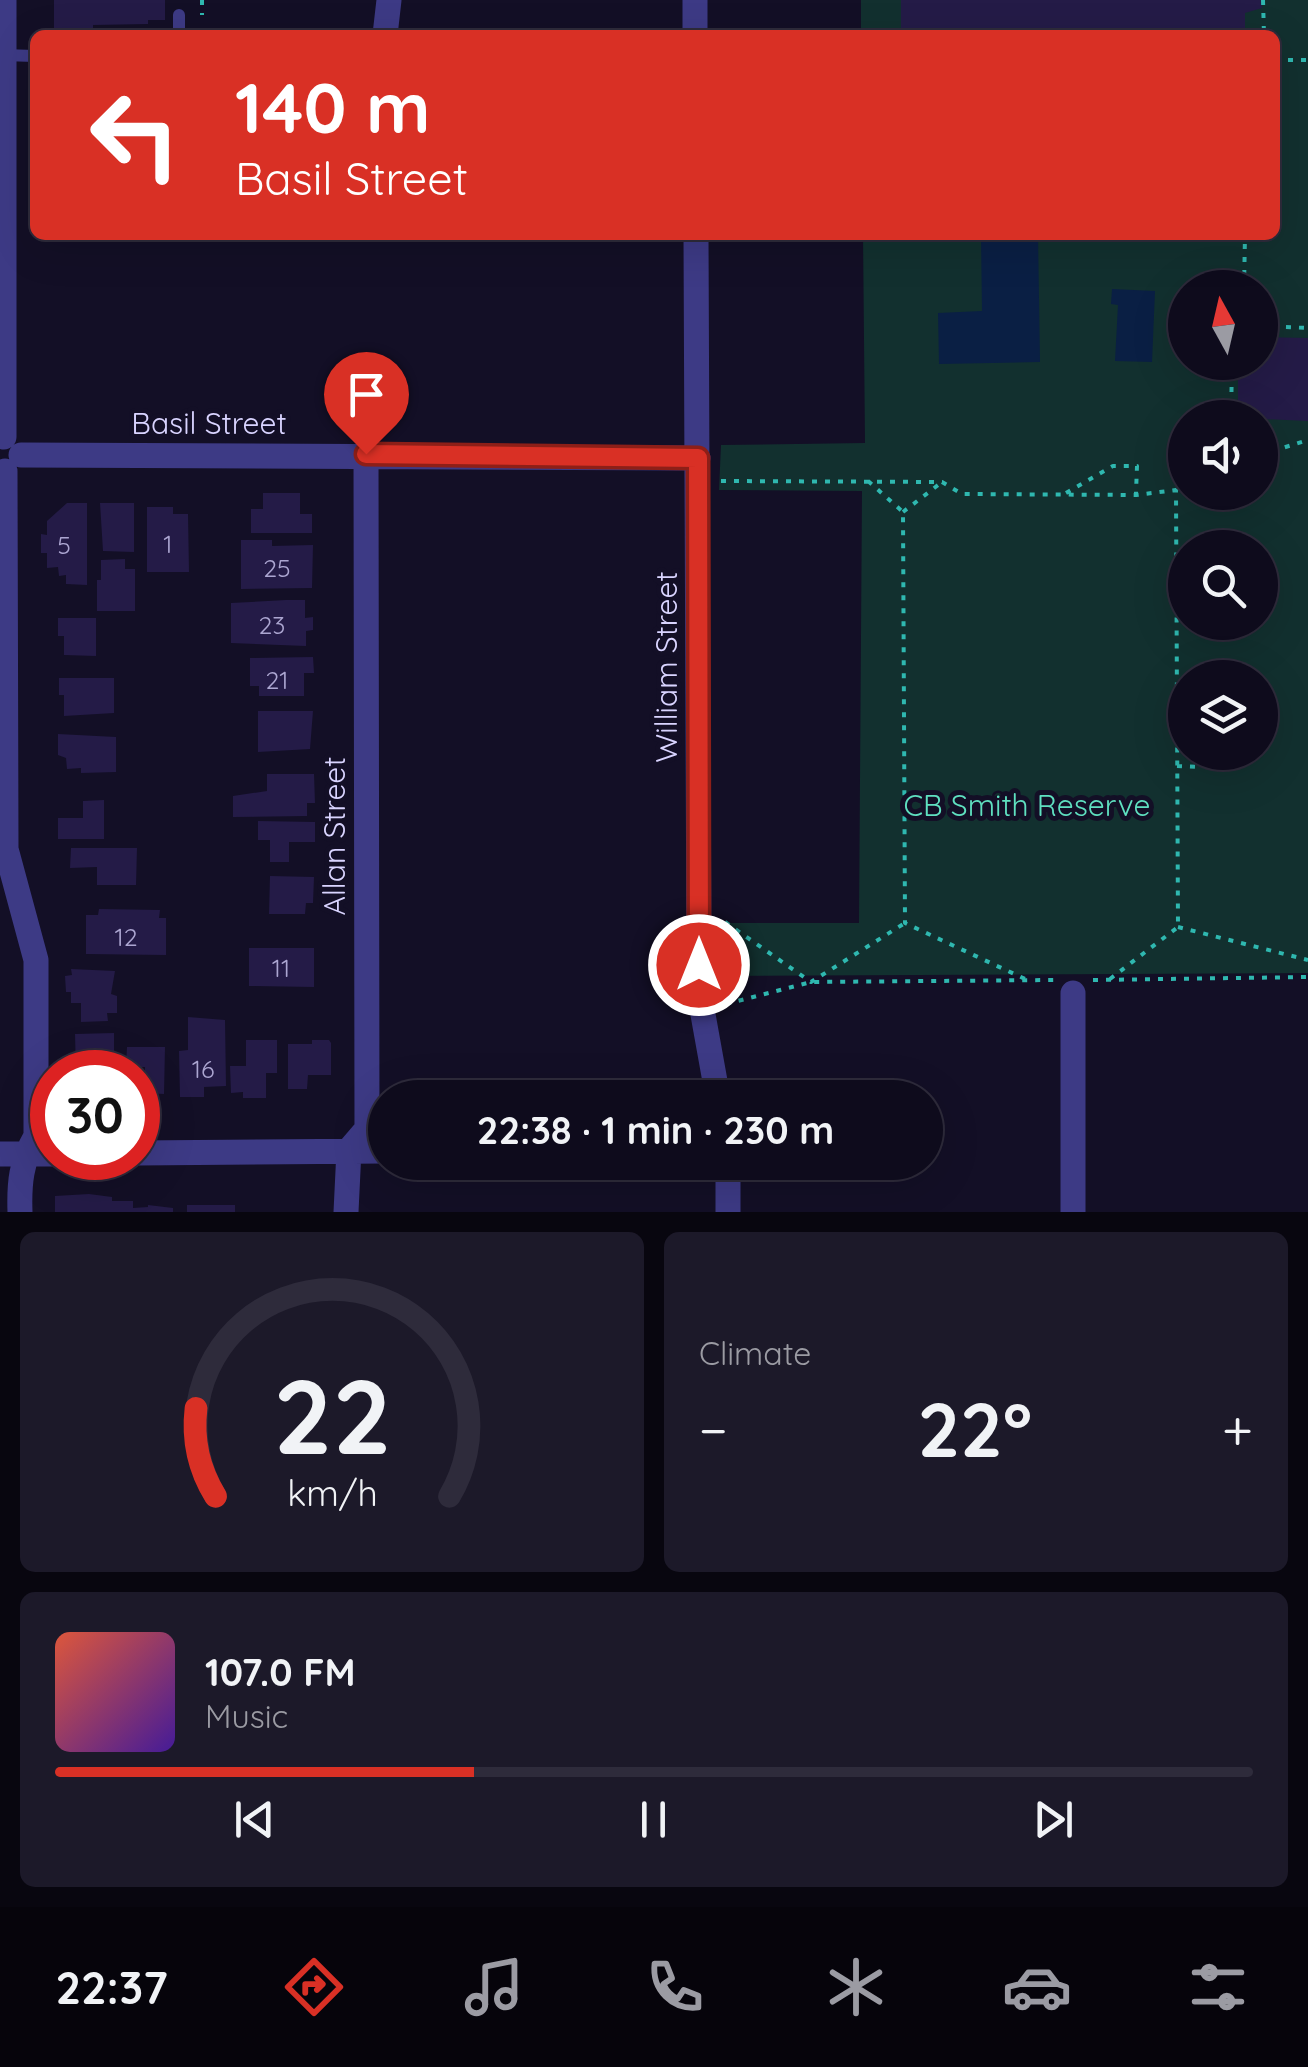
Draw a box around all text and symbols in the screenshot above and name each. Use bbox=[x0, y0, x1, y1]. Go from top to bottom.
text: 140 m bbox=[235, 63, 431, 151]
icon: left bbox=[70, 70, 200, 200]
text: Basil Street bbox=[235, 150, 468, 206]
north arrow bbox=[1168, 270, 1278, 380]
map controls bbox=[1168, 270, 1278, 770]
pin bbox=[324, 352, 409, 455]
icon: arrive bbox=[339, 367, 394, 422]
button: sound bbox=[1168, 400, 1278, 510]
street label: Basil Street bbox=[131, 404, 287, 442]
house number: 1 bbox=[163, 528, 173, 559]
house number: 5 bbox=[57, 529, 71, 560]
button: search bbox=[1168, 530, 1278, 640]
house number: 25 bbox=[263, 552, 291, 583]
street label: William Street bbox=[647, 571, 685, 763]
house number: 23 bbox=[259, 609, 285, 640]
button: layers bbox=[1168, 660, 1278, 770]
house number: 21 bbox=[265, 664, 289, 695]
street label: Allan Street bbox=[315, 757, 353, 915]
park label: CB Smith Reserve bbox=[904, 786, 1151, 824]
position arrow bbox=[647, 913, 751, 1017]
house number: 12 bbox=[114, 921, 138, 952]
house number: 11 bbox=[272, 952, 290, 983]
speed limit sign: 30 bbox=[30, 1050, 160, 1180]
house number: 16 bbox=[192, 1053, 214, 1084]
text: 22:38 · 1 min · 230 m bbox=[477, 1106, 834, 1154]
text: Climate bbox=[699, 1333, 811, 1373]
text: 22 bbox=[273, 1350, 391, 1480]
text: 22° bbox=[917, 1382, 1032, 1476]
text: − bbox=[699, 1395, 728, 1464]
text: + bbox=[1222, 1395, 1253, 1464]
text: km/h bbox=[287, 1470, 377, 1515]
text: 107.0 FM bbox=[205, 1648, 356, 1696]
text: Music bbox=[205, 1696, 288, 1736]
icon: previous bbox=[227, 1792, 282, 1847]
icon: pause bbox=[626, 1792, 681, 1847]
icon: next bbox=[1026, 1792, 1081, 1847]
icon: directions bbox=[279, 1952, 349, 2022]
icon: music bbox=[459, 1952, 529, 2022]
icon: phone bbox=[640, 1952, 710, 2022]
icon: climate bbox=[821, 1952, 891, 2022]
icon: car bbox=[1002, 1952, 1072, 2022]
icon: filters bbox=[1183, 1952, 1253, 2022]
text: 22:37 bbox=[55, 1959, 168, 2015]

